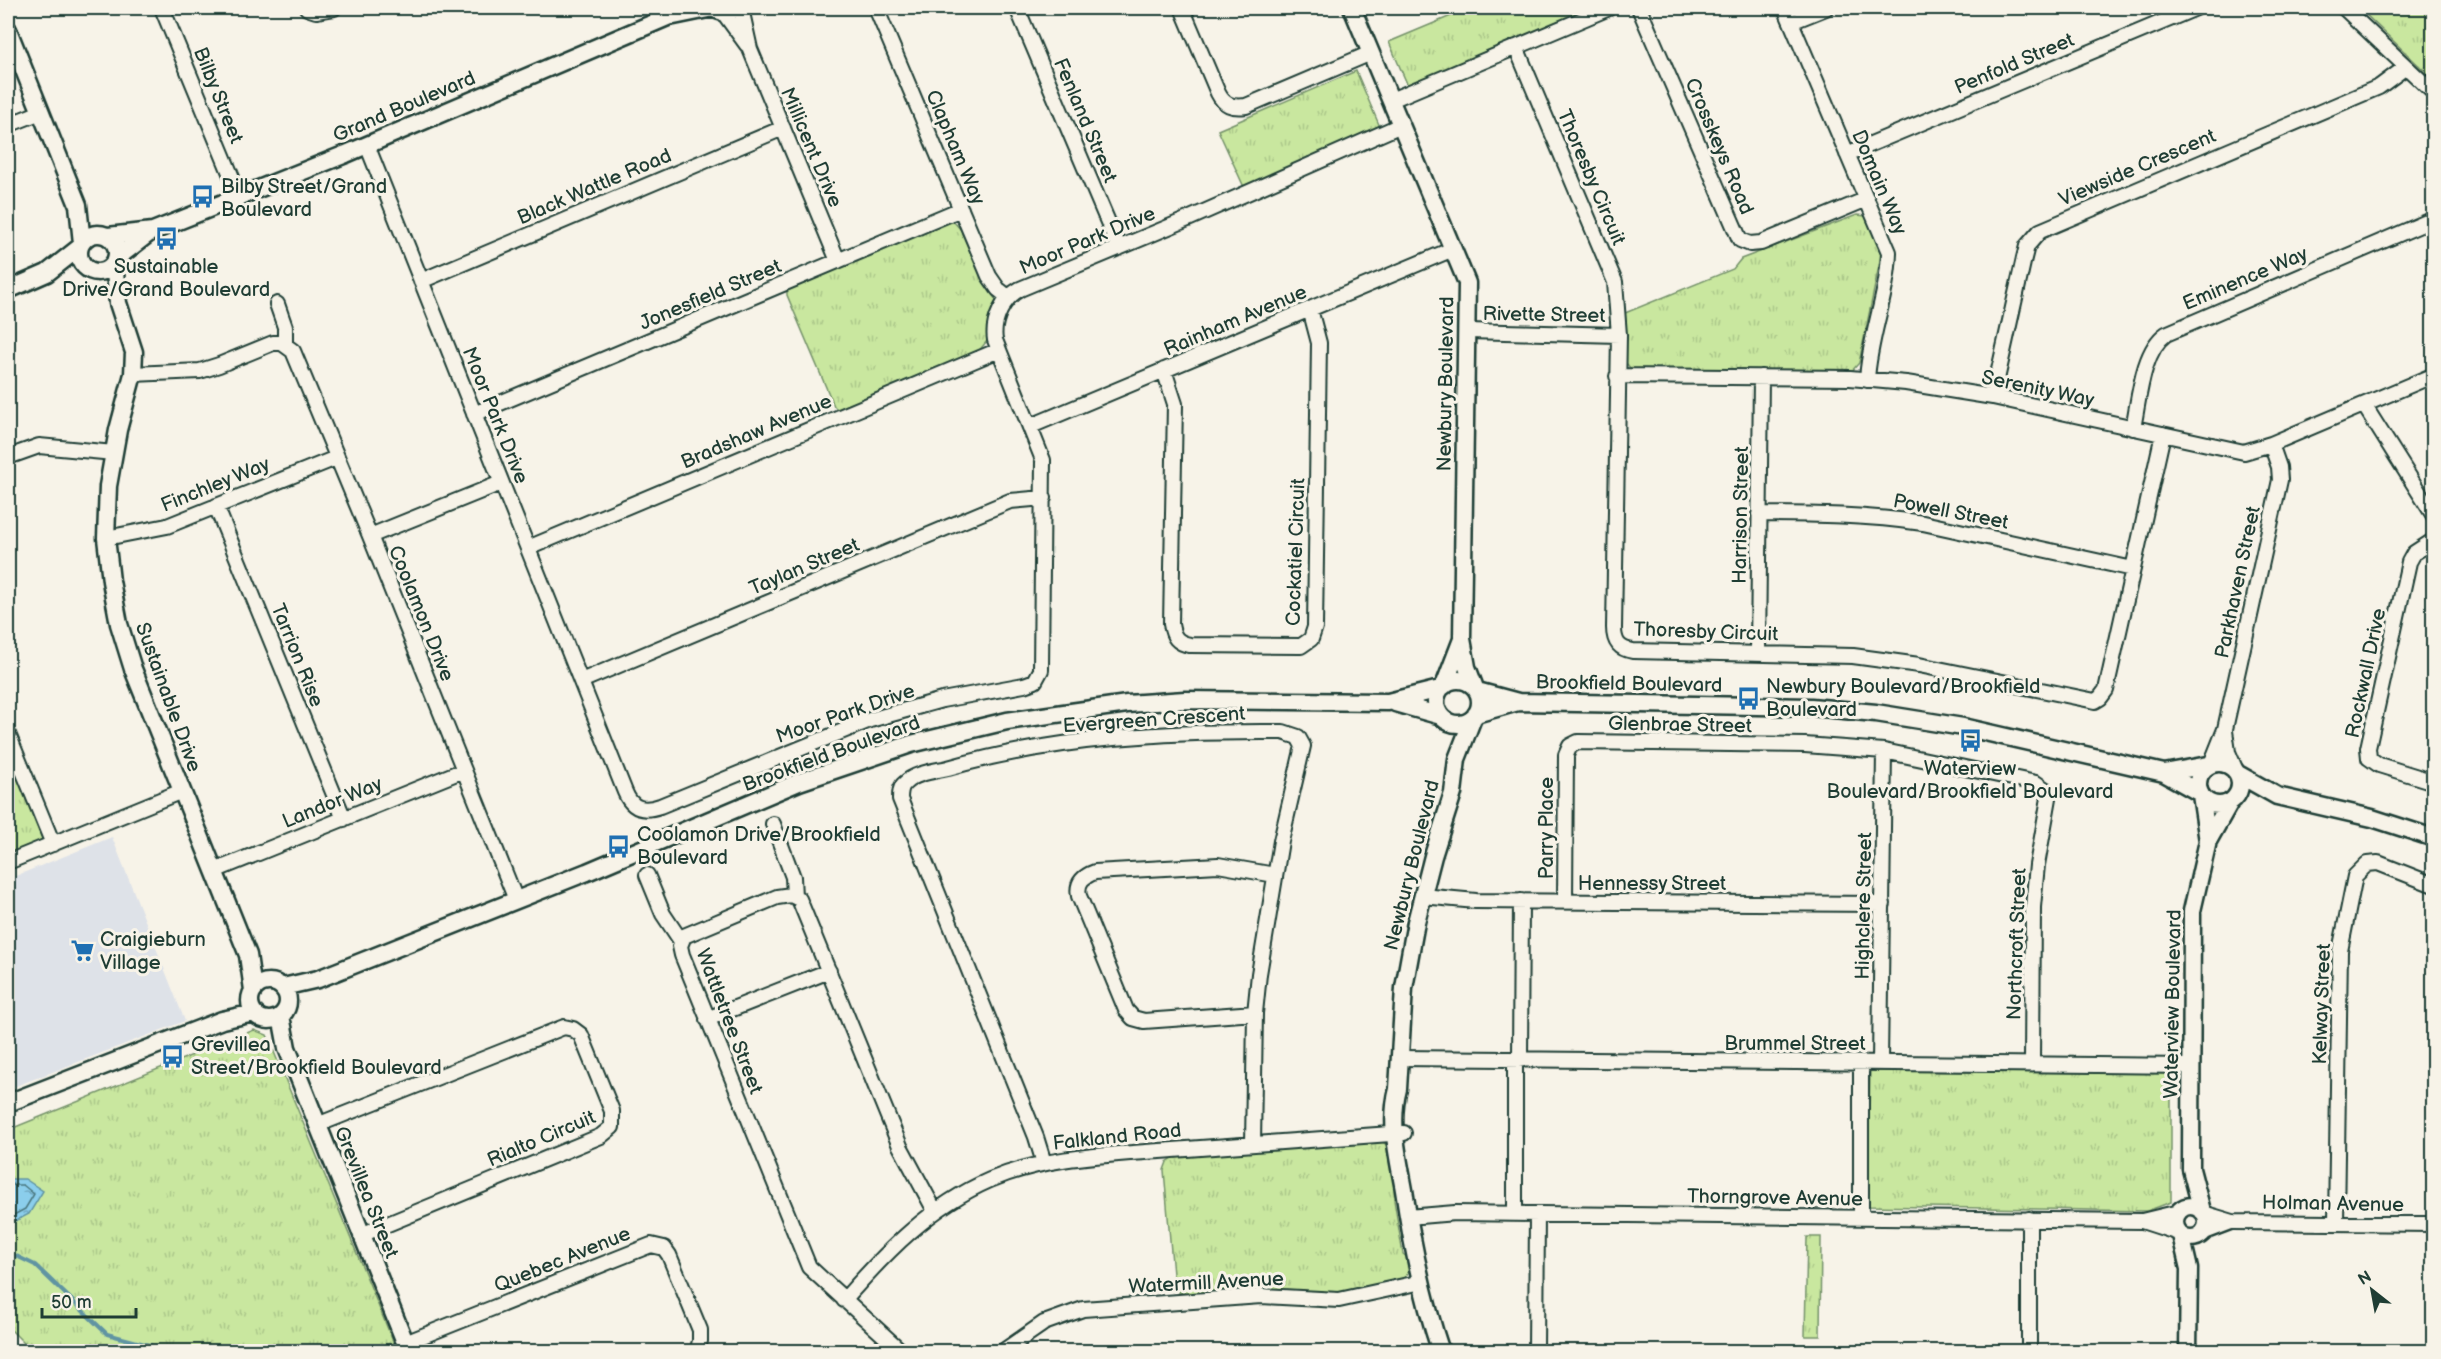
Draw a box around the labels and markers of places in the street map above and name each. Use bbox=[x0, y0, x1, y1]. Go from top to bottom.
place label: Bilby Street/Grand Boulevard bbox=[221, 175, 387, 222]
bus stop icon: Bilby Street/Grand Boulevard bbox=[190, 184, 216, 210]
bus stop icon: Sustainable Drive/Grand Boulevard bbox=[153, 226, 179, 252]
place label: Sustainable Drive/Grand Boulevard bbox=[62, 255, 270, 302]
place label: Newbury Boulevard/Brookfield Boulevard bbox=[1766, 675, 2040, 722]
bus stop icon: Newbury Boulevard/Brookfield Boulevard bbox=[1735, 685, 1761, 711]
bus stop icon: Waterview Boulevard/Brookfield Boulevard bbox=[1957, 728, 1983, 754]
place label: Waterview Boulevard/Brookfield Boulevard bbox=[1827, 757, 2113, 804]
place label: Coolamon Drive/Brookfield Boulevard bbox=[637, 823, 881, 870]
bus stop icon: Coolamon Drive/Brookfield Boulevard bbox=[606, 833, 632, 859]
place label: Craigieburn Village bbox=[100, 928, 206, 975]
supermarket icon: Craigieburn Village bbox=[69, 937, 95, 963]
place label: Grevillea Street/Brookfield Boulevard bbox=[191, 1033, 442, 1080]
bus stop icon: Grevillea Street/Brookfield Boulevard bbox=[160, 1043, 186, 1069]

